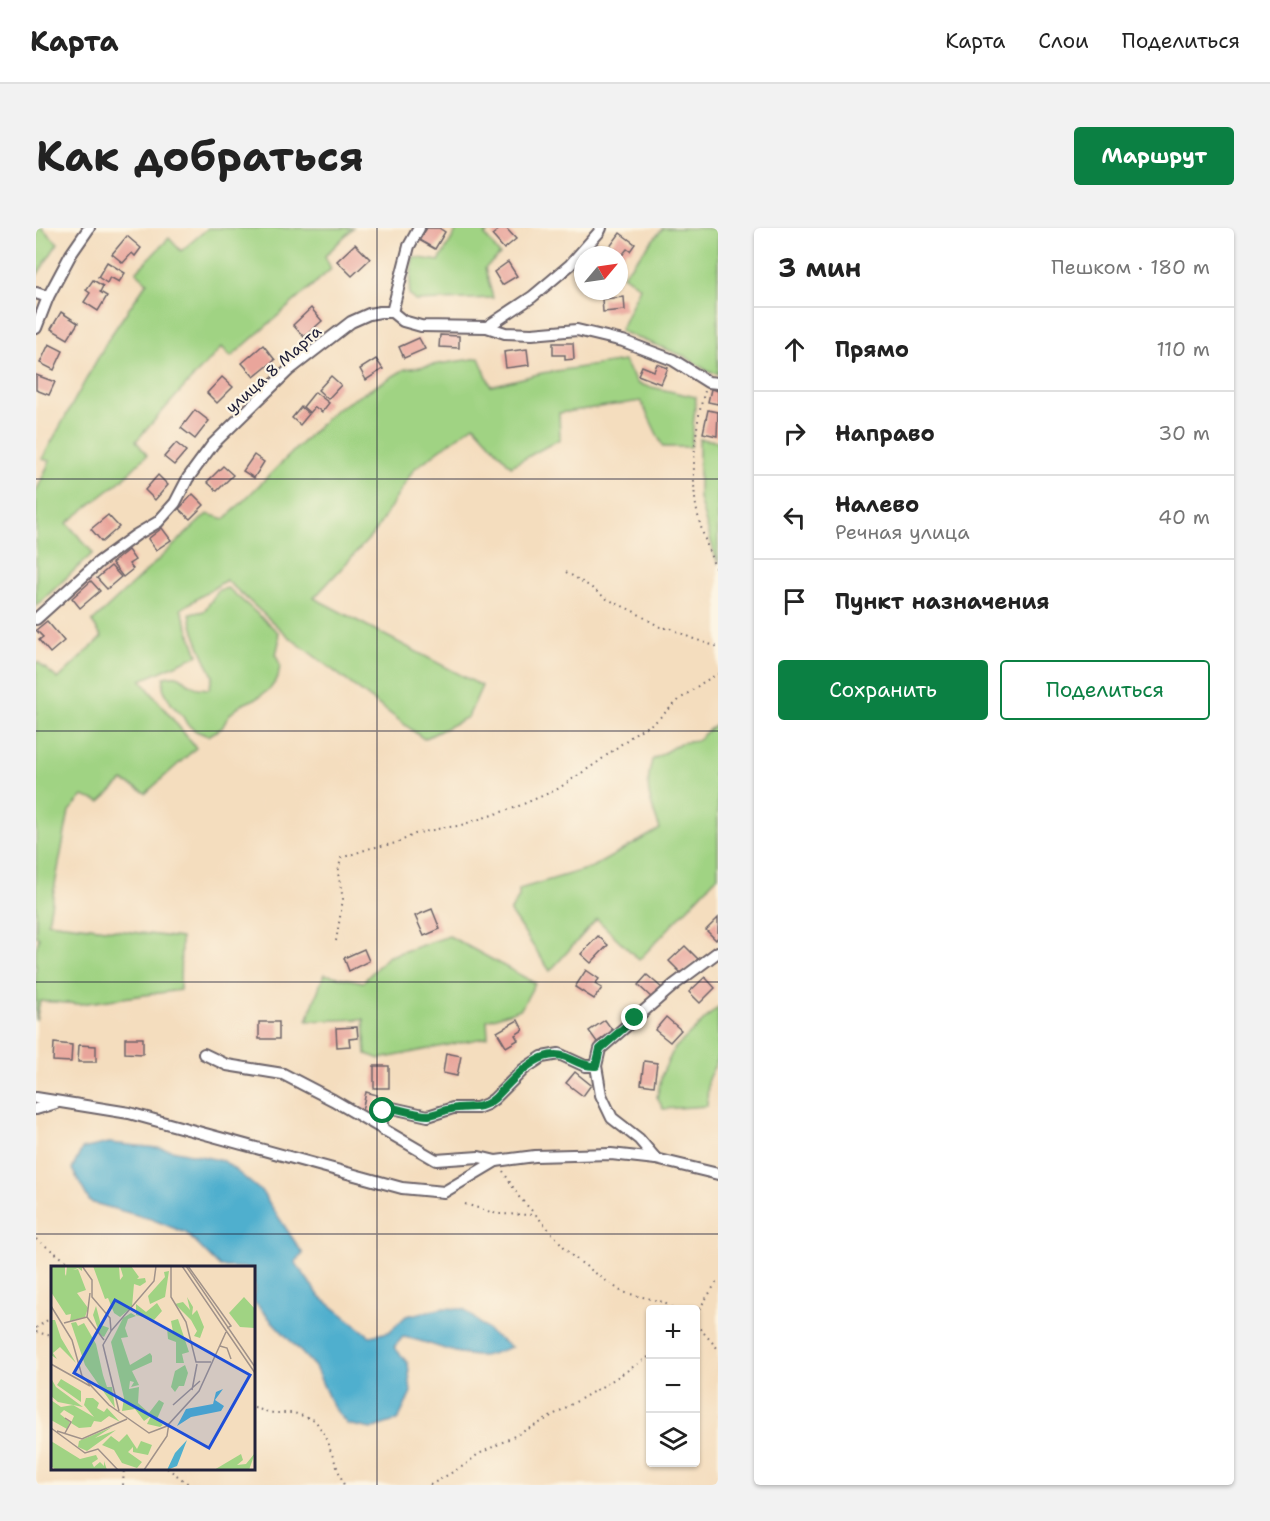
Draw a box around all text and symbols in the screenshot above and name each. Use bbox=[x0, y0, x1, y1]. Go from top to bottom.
text: Карта bbox=[30, 22, 119, 60]
text: Карта bbox=[945, 27, 1005, 55]
text: Слои bbox=[1038, 27, 1089, 55]
text: Поделиться bbox=[1122, 27, 1240, 55]
button: Маршрут bbox=[1074, 127, 1234, 185]
text: Как добраться bbox=[36, 128, 364, 184]
north arrow bbox=[574, 246, 628, 300]
text: 3 мин bbox=[778, 250, 861, 285]
text: Пешком · 180 m bbox=[1051, 254, 1210, 280]
street label: улица 8 Марта bbox=[221, 321, 326, 418]
icon: ahead bbox=[778, 333, 811, 366]
text: Прямо bbox=[835, 335, 909, 364]
text: 110 m bbox=[1156, 336, 1210, 362]
icon: right bbox=[778, 417, 811, 450]
text: Направо bbox=[835, 419, 935, 448]
text: 30 m bbox=[1158, 420, 1210, 446]
text: Налево bbox=[835, 490, 919, 519]
icon: left bbox=[778, 501, 811, 534]
text: 40 m bbox=[1158, 504, 1210, 530]
text: Речная улица bbox=[835, 519, 970, 545]
icon: arrive bbox=[778, 585, 811, 618]
text: Пункт назначения bbox=[835, 587, 1049, 616]
button: Сохранить bbox=[778, 660, 988, 720]
button: Поделиться bbox=[1000, 660, 1210, 720]
route end bbox=[621, 1004, 647, 1030]
route start bbox=[369, 1097, 395, 1123]
inset map bbox=[51, 1266, 255, 1470]
map controls bbox=[646, 1305, 700, 1467]
button: + bbox=[646, 1305, 700, 1359]
button: − bbox=[646, 1359, 700, 1413]
button: layers bbox=[646, 1413, 700, 1467]

